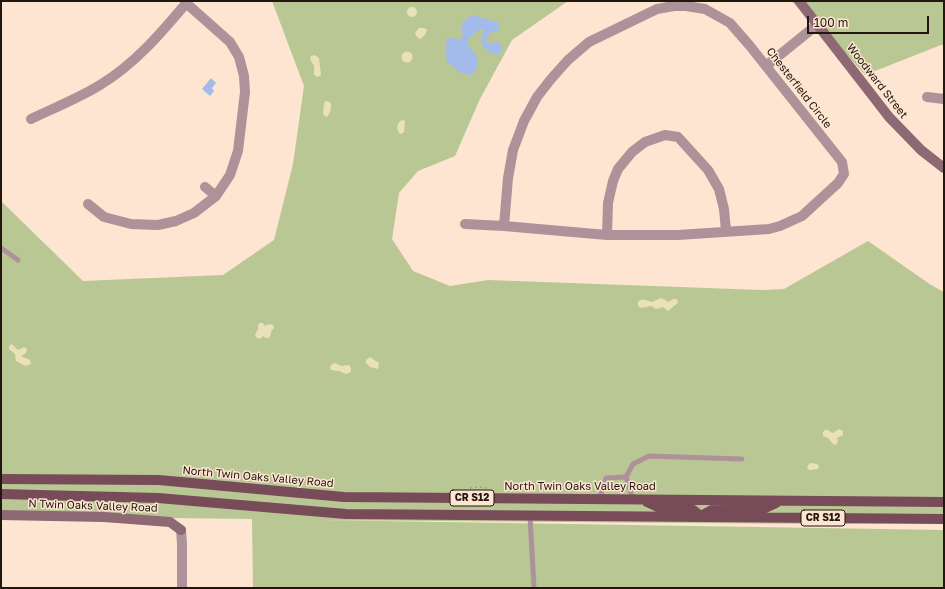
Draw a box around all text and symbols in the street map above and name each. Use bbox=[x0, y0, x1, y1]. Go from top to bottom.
scale bar bbox=[809, 8, 931, 34]
text: 100 m bbox=[814, 15, 848, 30]
street label: Woodward Street bbox=[844, 41, 910, 121]
street label: Chesterfield Circle bbox=[764, 45, 834, 131]
street label: North Twin Oaks Valley Road bbox=[182, 464, 334, 490]
street label: North Twin Oaks Valley Road bbox=[504, 480, 656, 494]
road number: CR S12 bbox=[450, 490, 494, 506]
street label: N Twin Oaks Valley Road bbox=[28, 497, 158, 515]
road number: CR S12 bbox=[801, 510, 845, 526]

